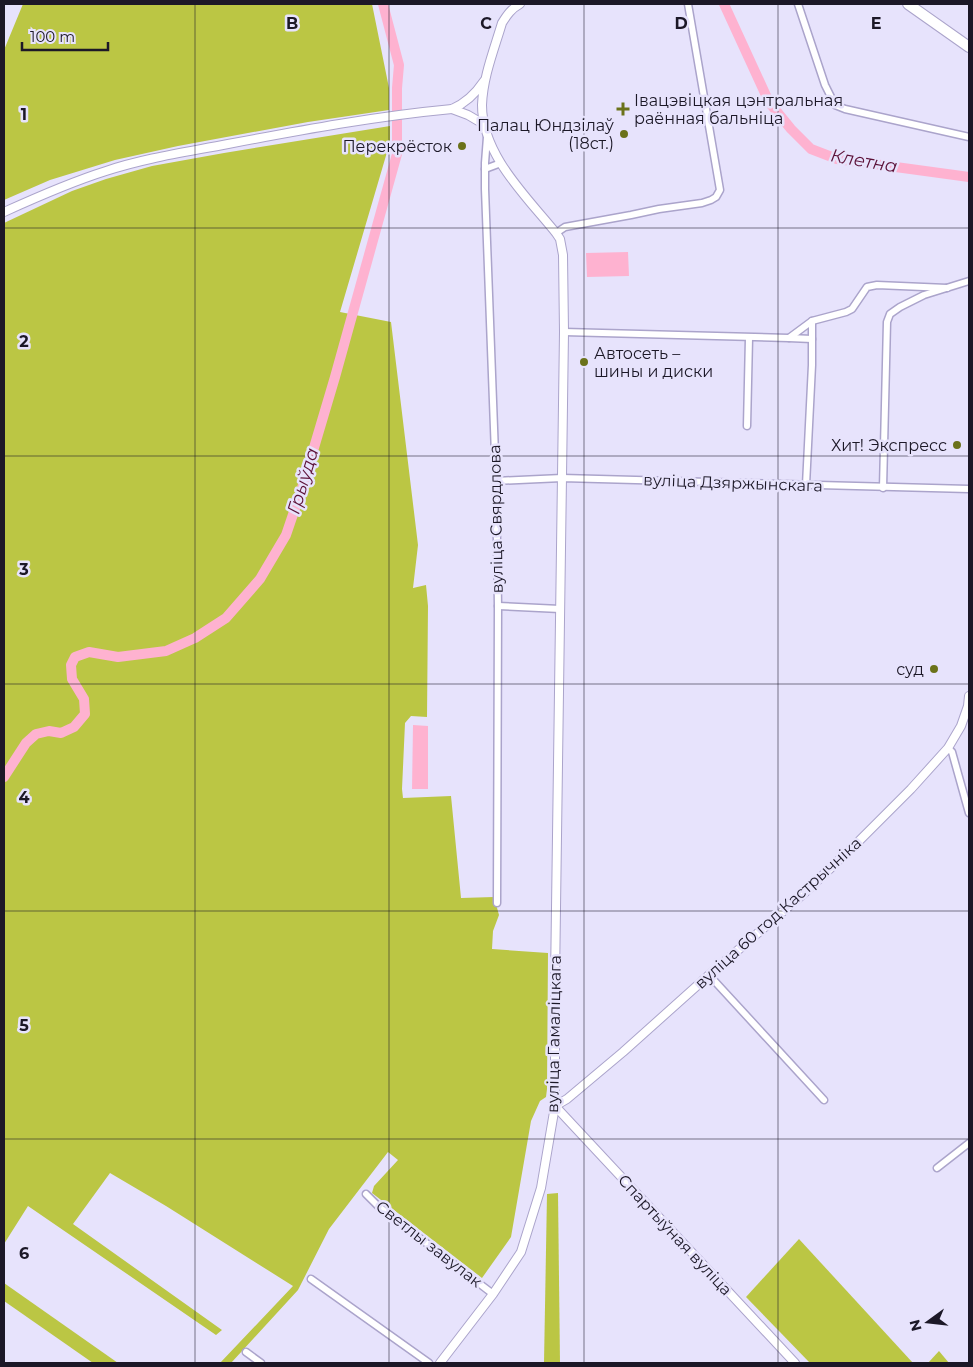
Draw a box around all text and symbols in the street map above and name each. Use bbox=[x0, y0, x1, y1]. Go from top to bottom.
text: B bbox=[286, 14, 298, 33]
text: C bbox=[480, 14, 492, 33]
text: D bbox=[674, 14, 688, 33]
text: E bbox=[871, 14, 881, 33]
scale bar bbox=[22, 20, 109, 52]
text: 100 m bbox=[30, 27, 75, 46]
place label: Івацэвіцкая цэнтральная раённая бальніца bbox=[634, 91, 843, 128]
marker: Івацэвіцкая цэнтральная раённая бальніца bbox=[616, 102, 630, 116]
text: 1 bbox=[21, 105, 27, 124]
place label: Палац Юндзілаў (18ст.) bbox=[477, 116, 614, 153]
marker: Палац Юндзілаў (18ст.) bbox=[618, 128, 630, 140]
place label: Перекрёсток bbox=[342, 137, 453, 156]
marker: Перекрёсток bbox=[456, 140, 468, 152]
water label: Клетна bbox=[829, 144, 899, 178]
text: 2 bbox=[19, 332, 29, 351]
place label: Автосеть – шины и диски bbox=[594, 344, 713, 381]
marker: Автосеть – шины и диски bbox=[578, 356, 590, 368]
place label: Хит! Экспресс bbox=[831, 436, 947, 455]
marker: Хит! Экспресс bbox=[951, 439, 963, 451]
street label: вуліца Свярдлова bbox=[485, 444, 507, 594]
water label: Грыўда bbox=[282, 445, 324, 517]
street label: вуліца Дзяржынскага bbox=[643, 470, 823, 496]
text: 3 bbox=[18, 560, 29, 579]
place label: суд bbox=[896, 660, 924, 679]
marker: суд bbox=[928, 663, 940, 675]
text: 4 bbox=[18, 788, 30, 807]
street label: вуліца 60 год Кастрычніка bbox=[691, 833, 865, 993]
street label: вуліца Гамаліцкага bbox=[543, 955, 565, 1113]
text: 5 bbox=[19, 1016, 29, 1035]
street label: Спартыўная вуліца bbox=[614, 1171, 736, 1299]
street label: Светлы завулак bbox=[372, 1197, 486, 1292]
text: 6 bbox=[19, 1244, 29, 1263]
north arrow bbox=[903, 1297, 953, 1347]
text: N bbox=[905, 1318, 926, 1333]

